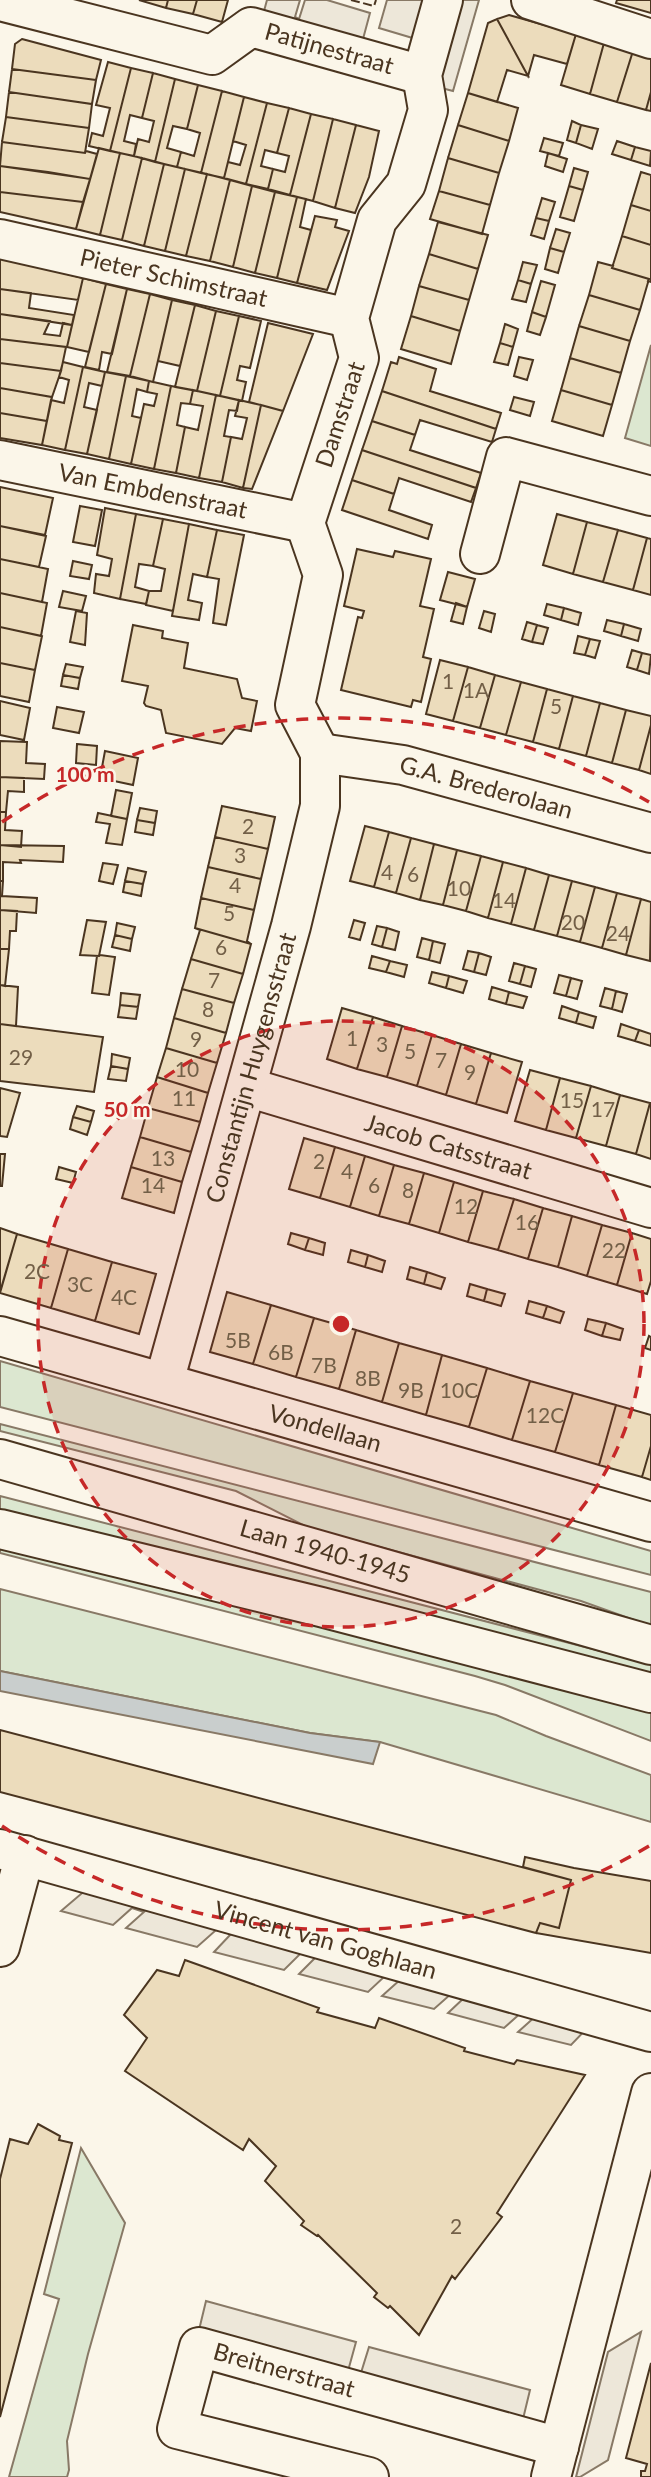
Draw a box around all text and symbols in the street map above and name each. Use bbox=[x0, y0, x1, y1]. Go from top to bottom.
street label: Patijnestraat bbox=[262, 16, 398, 79]
street label: Pieter Schimstraat bbox=[77, 242, 271, 312]
street label: Damstraat bbox=[308, 357, 370, 471]
street label: Van Embdenstraat bbox=[56, 456, 250, 524]
house number: 1 bbox=[442, 668, 454, 693]
house number: 1A bbox=[463, 677, 490, 702]
house number: 5 bbox=[550, 693, 562, 718]
street label: G.A. Brederolaan bbox=[397, 749, 576, 824]
text: 100 m bbox=[55, 761, 115, 786]
house number: 2 bbox=[242, 813, 254, 838]
house number: 3 bbox=[234, 842, 246, 867]
house number: 4 bbox=[381, 859, 393, 884]
house number: 6 bbox=[407, 861, 419, 886]
house number: 4 bbox=[229, 872, 241, 897]
house number: 10 bbox=[447, 875, 471, 900]
house number: 14 bbox=[492, 887, 516, 912]
house number: 5 bbox=[223, 900, 235, 925]
house number: 20 bbox=[561, 909, 585, 934]
house number: 24 bbox=[606, 920, 630, 945]
street label: Constantijn Huygensstraat bbox=[199, 929, 302, 1206]
house number: 6 bbox=[215, 934, 227, 959]
house number: 7 bbox=[208, 967, 220, 992]
house number: 8 bbox=[202, 996, 214, 1021]
house number: 1 bbox=[346, 1025, 358, 1050]
house number: 9 bbox=[190, 1026, 202, 1051]
house number: 3 bbox=[376, 1031, 388, 1056]
house number: 5 bbox=[404, 1038, 416, 1063]
house number: 29 bbox=[9, 1044, 33, 1069]
house number: 7 bbox=[435, 1047, 447, 1072]
house number: 10 bbox=[175, 1056, 199, 1081]
house number: 9 bbox=[464, 1059, 476, 1084]
house number: 11 bbox=[172, 1085, 196, 1110]
house number: 15 bbox=[560, 1087, 584, 1112]
text: 50 m bbox=[103, 1096, 151, 1121]
house number: 17 bbox=[591, 1096, 615, 1121]
street label: Jacob Catsstraat bbox=[362, 1107, 536, 1185]
house number: 13 bbox=[151, 1145, 175, 1170]
house number: 2 bbox=[313, 1148, 325, 1173]
house number: 4 bbox=[341, 1158, 353, 1183]
house number: 14 bbox=[141, 1172, 165, 1197]
house number: 6 bbox=[368, 1172, 380, 1197]
house number: 8 bbox=[402, 1177, 414, 1202]
house number: 12 bbox=[454, 1193, 478, 1218]
house number: 16 bbox=[515, 1209, 539, 1234]
house number: 22 bbox=[602, 1237, 626, 1262]
house number: 2C bbox=[24, 1258, 50, 1283]
house number: 3C bbox=[67, 1271, 93, 1296]
house number: 4C bbox=[111, 1284, 137, 1309]
centre of rings bbox=[329, 1312, 353, 1336]
house number: 5B bbox=[225, 1327, 251, 1352]
house number: 6B bbox=[268, 1339, 294, 1364]
house number: 7B bbox=[311, 1352, 337, 1377]
house number: 8B bbox=[355, 1365, 381, 1390]
house number: 9B bbox=[398, 1377, 424, 1402]
house number: 10C bbox=[440, 1377, 478, 1402]
street label: Vondellaan bbox=[266, 1398, 385, 1457]
house number: 12C bbox=[526, 1402, 564, 1427]
street label: Laan 1940-1945 bbox=[237, 1512, 414, 1589]
street label: Vincent van Goghlaan bbox=[211, 1894, 441, 1984]
house number: 2 bbox=[450, 2213, 462, 2238]
street label: Breitnerstraat bbox=[211, 2336, 359, 2403]

